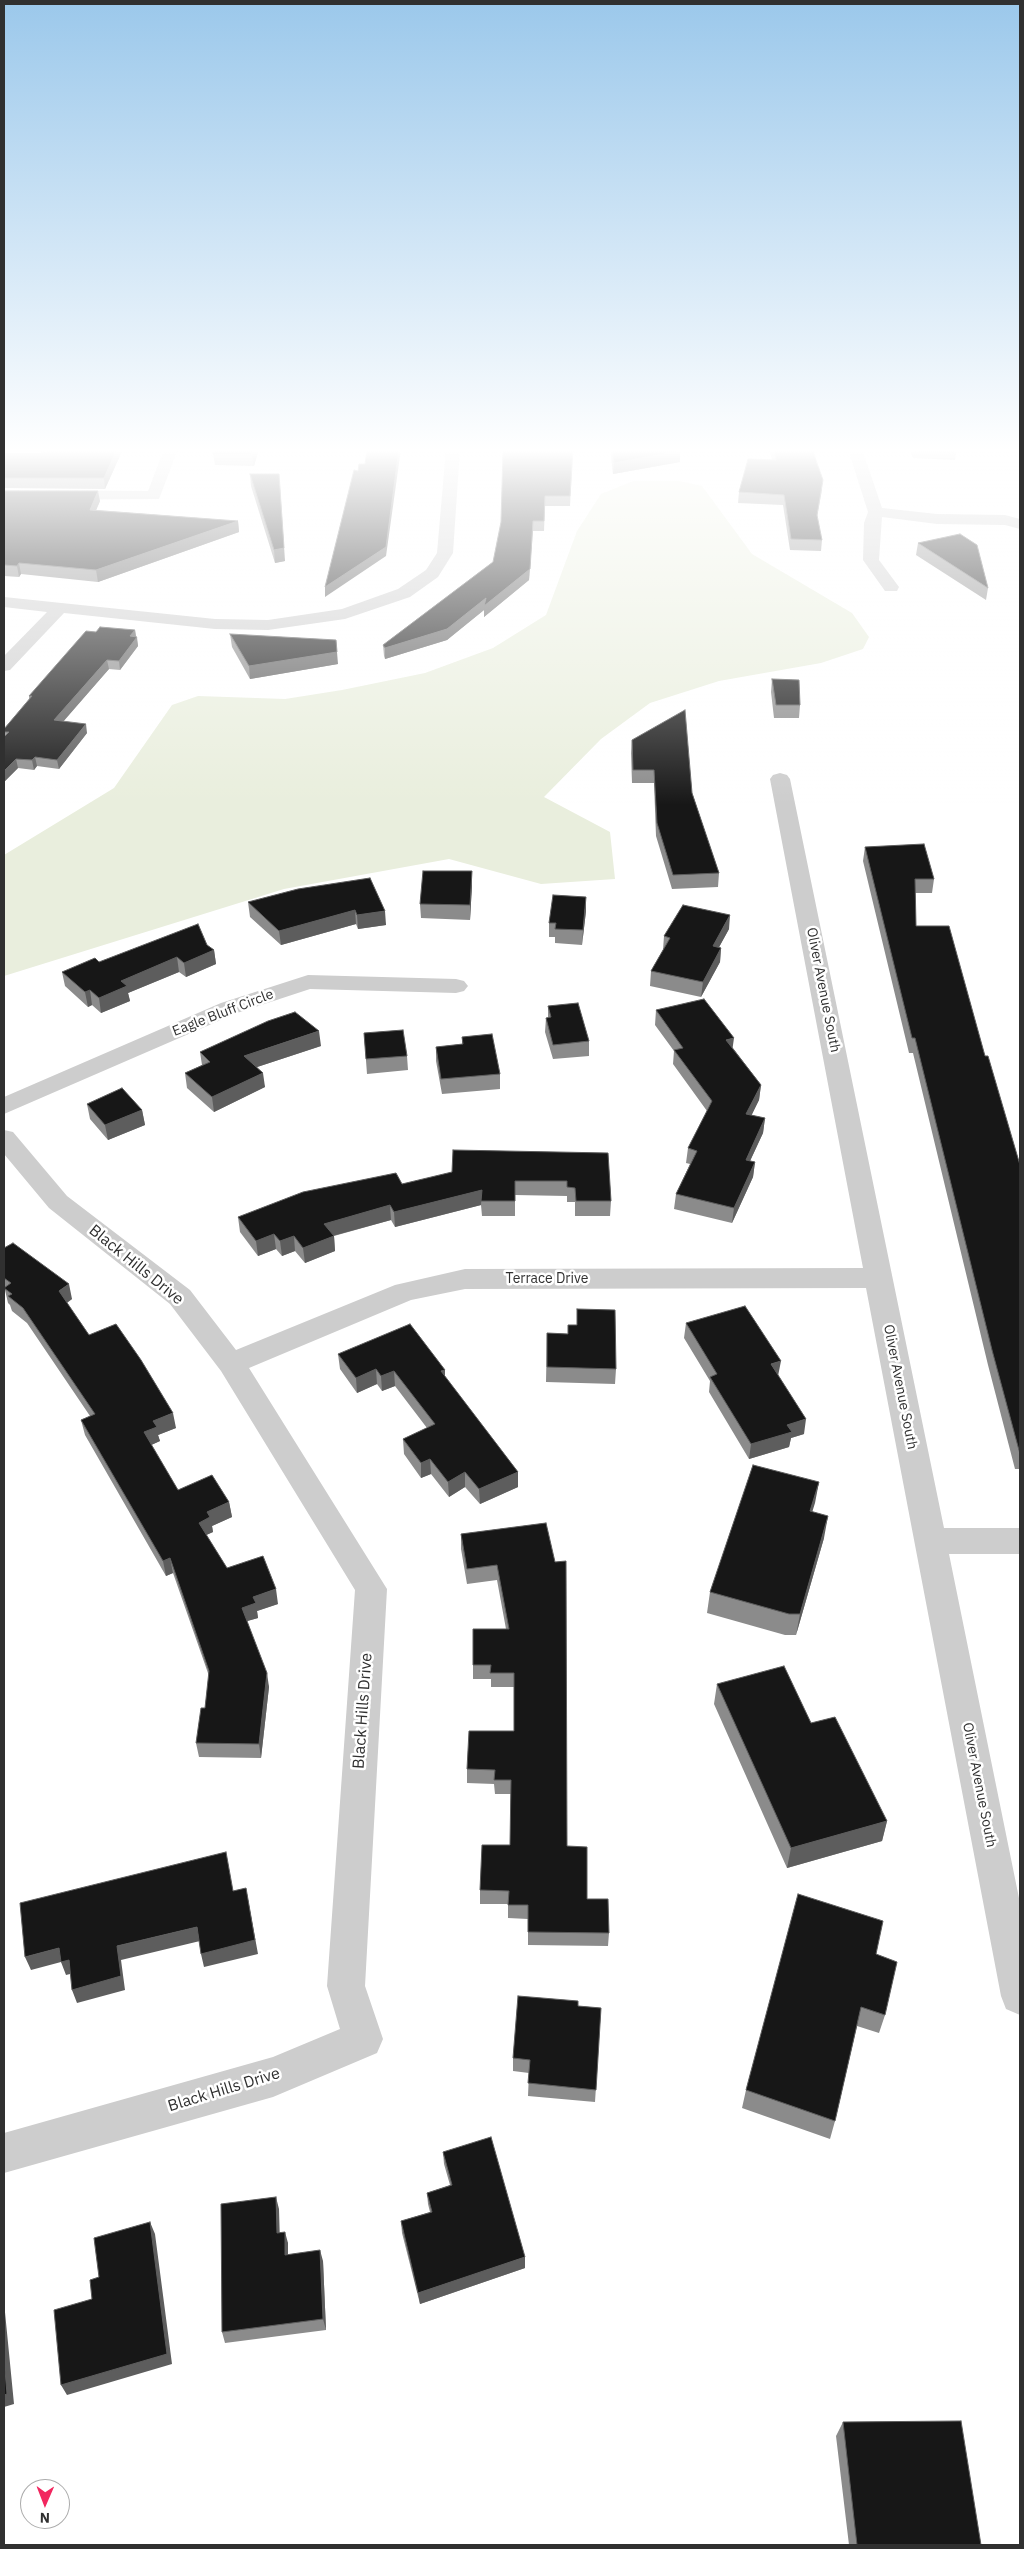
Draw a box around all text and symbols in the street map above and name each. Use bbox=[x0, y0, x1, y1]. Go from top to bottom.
street label: Oliver Avenue South bbox=[803, 926, 843, 1054]
street label: Eagle Bluff Circle bbox=[170, 986, 276, 1040]
street label: Black Hills Drive bbox=[85, 1221, 187, 1309]
street label: Terrace Drive bbox=[506, 1271, 588, 1287]
street label: Oliver Avenue South bbox=[880, 1323, 920, 1451]
street label: Black Hills Drive bbox=[349, 1652, 377, 1770]
street label: Oliver Avenue South bbox=[959, 1721, 999, 1849]
street label: Black Hills Drive bbox=[166, 2064, 282, 2116]
north arrow bbox=[20, 2479, 70, 2529]
text: N bbox=[40, 2509, 50, 2527]

